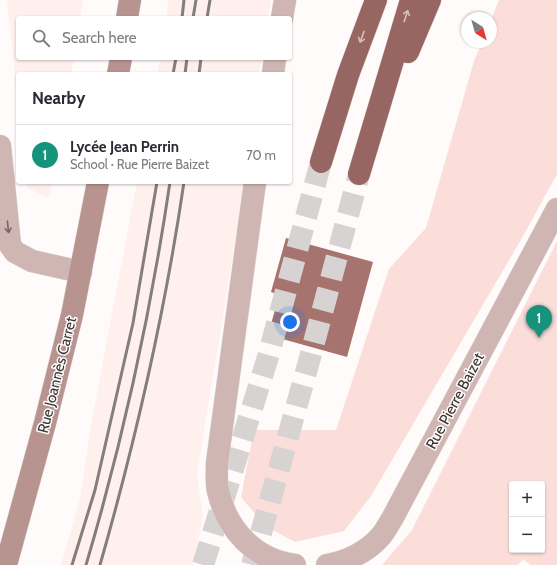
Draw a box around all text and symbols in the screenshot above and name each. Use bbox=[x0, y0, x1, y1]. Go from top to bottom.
one-way arrow bbox=[403, 9, 410, 22]
north arrow bbox=[461, 12, 497, 48]
search box bbox=[16, 16, 292, 60]
icon: search bbox=[30, 27, 52, 49]
text: Search here bbox=[62, 29, 137, 47]
one-way arrow bbox=[358, 30, 366, 42]
text: Nearby bbox=[32, 88, 85, 108]
text: Lycée Jean Perrin bbox=[70, 138, 179, 156]
text: 1 bbox=[43, 147, 47, 163]
text: 70 m bbox=[246, 147, 276, 163]
text: School · Rue Pierre Baizet bbox=[70, 156, 209, 172]
one-way arrow bbox=[5, 220, 12, 233]
pin: 1 bbox=[526, 305, 552, 338]
your location bbox=[280, 312, 300, 332]
street label: Rue Joannès Carret bbox=[34, 315, 80, 435]
street label: Rue Pierre Baizet bbox=[422, 350, 488, 452]
map controls bbox=[509, 481, 545, 553]
button: + bbox=[509, 481, 545, 517]
button: − bbox=[509, 517, 545, 553]

